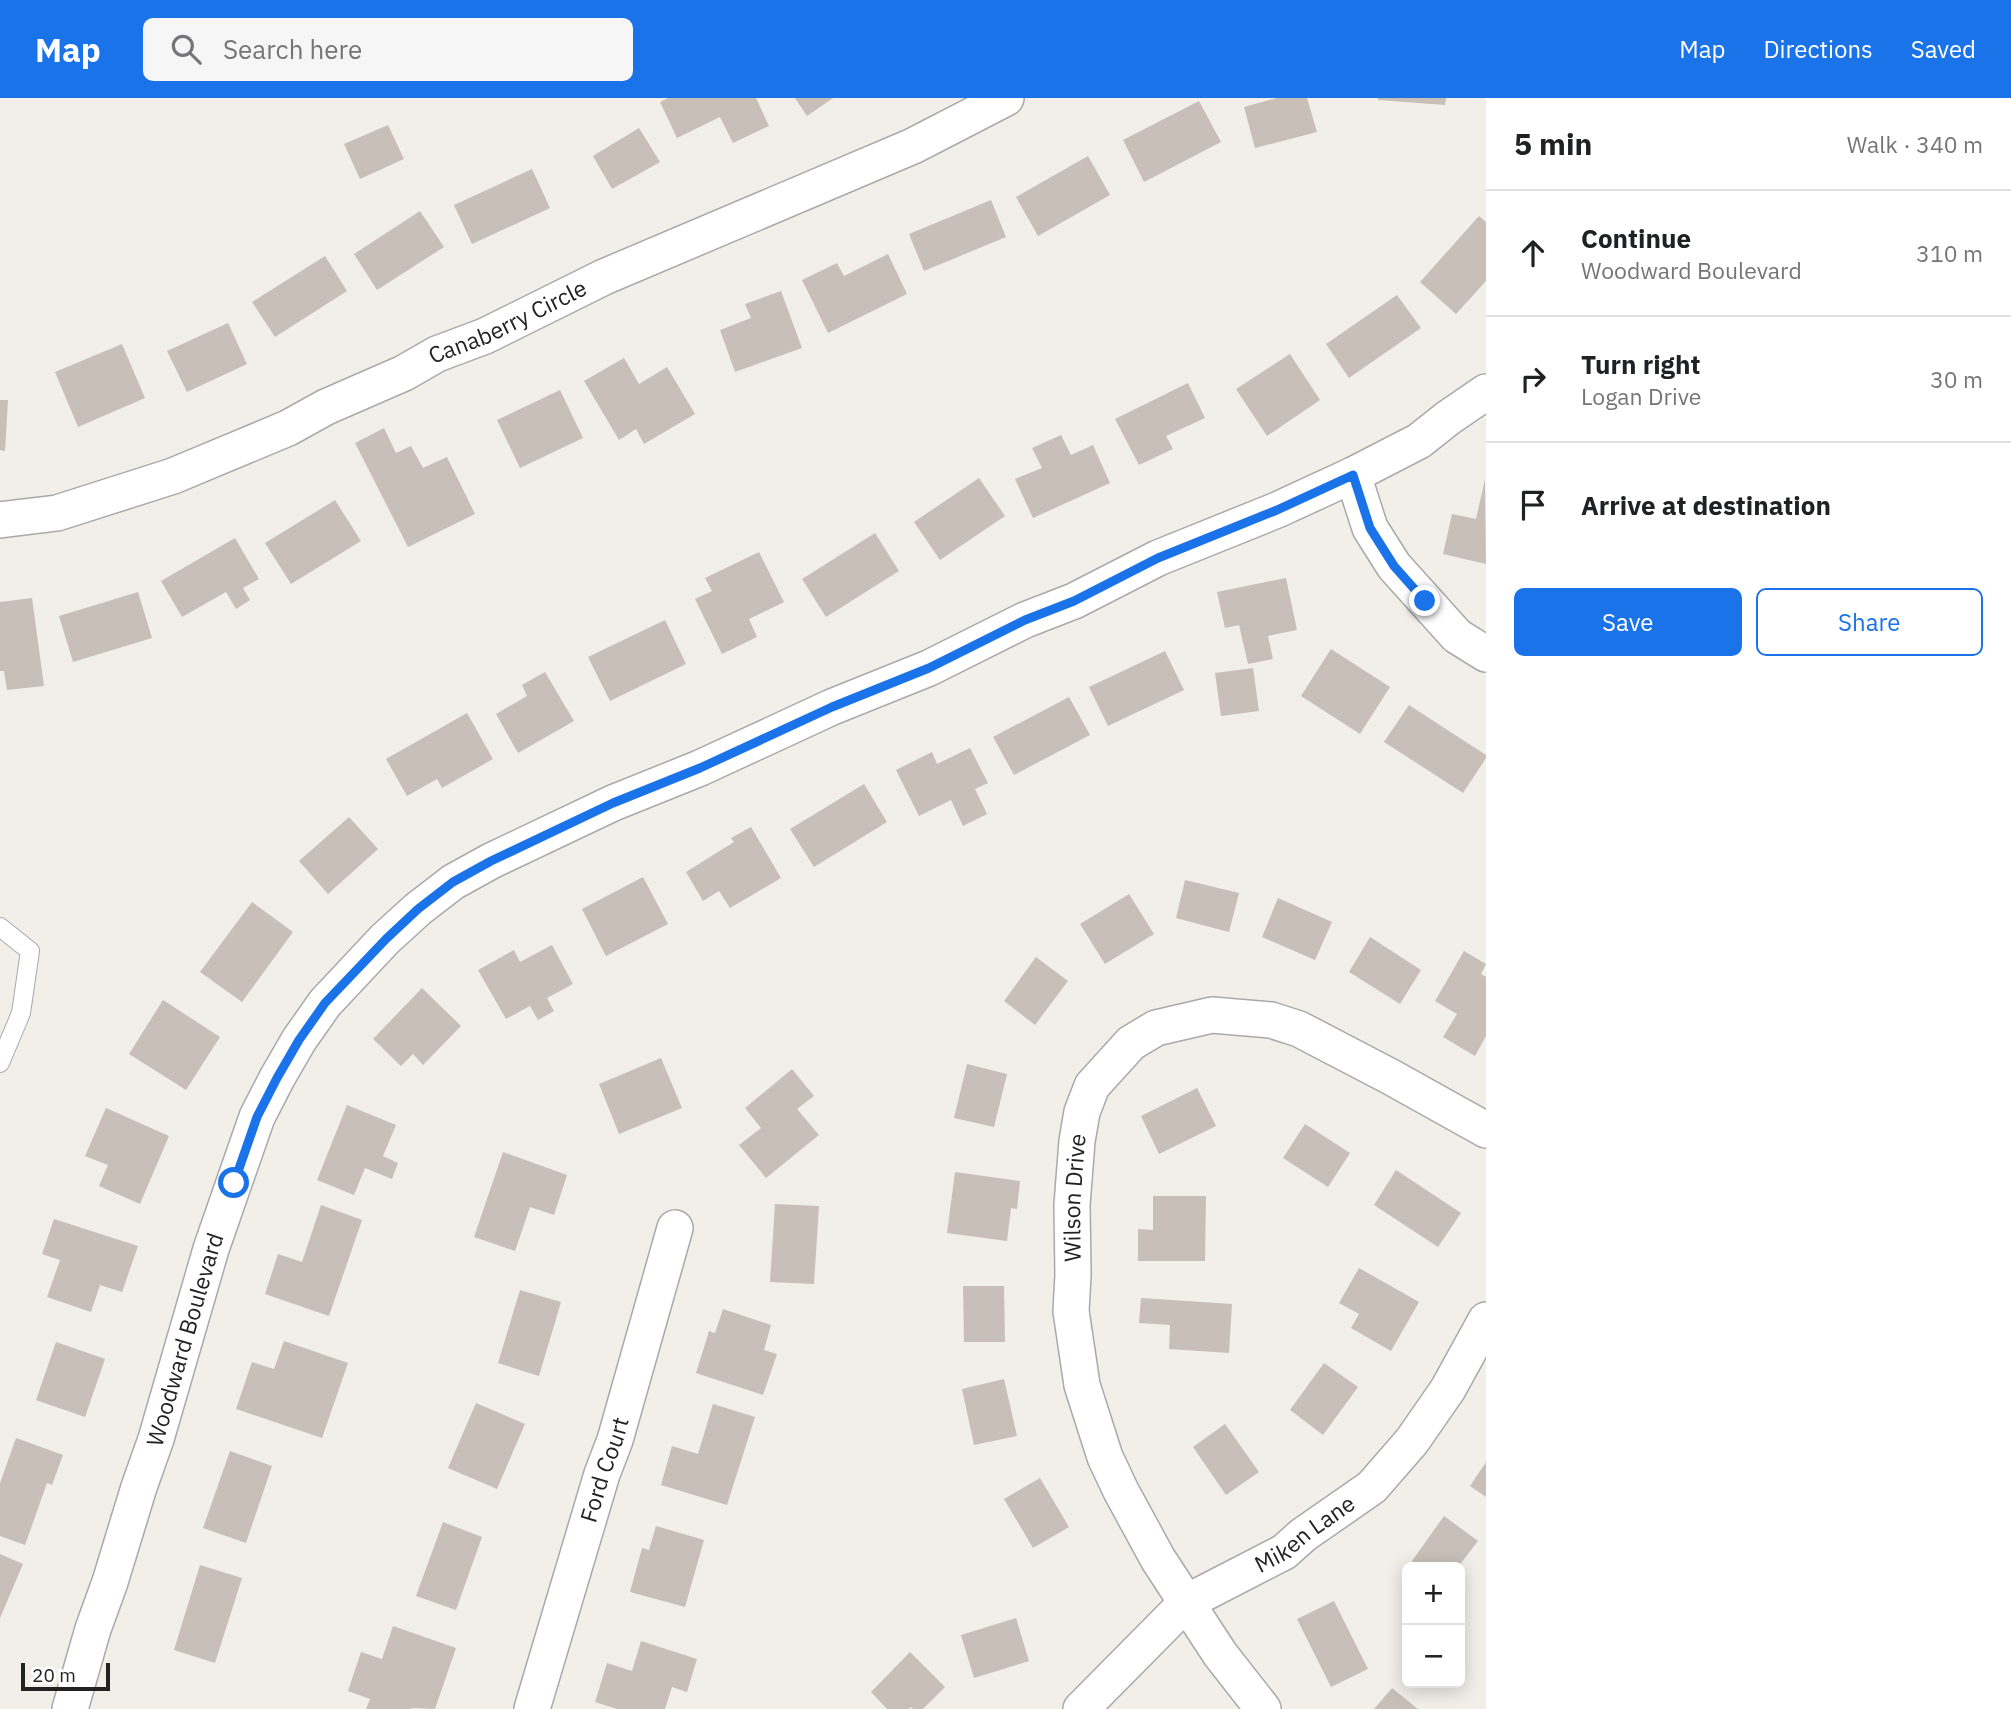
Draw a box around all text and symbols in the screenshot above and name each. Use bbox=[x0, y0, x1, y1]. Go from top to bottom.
search box bbox=[143, 18, 633, 81]
text: Map bbox=[35, 28, 101, 71]
icon: search bbox=[167, 30, 205, 68]
text: Search here bbox=[223, 32, 362, 66]
text: Map bbox=[1679, 33, 1725, 65]
text: Directions bbox=[1763, 33, 1873, 65]
text: Saved bbox=[1911, 33, 1976, 65]
text: 5 min bbox=[1514, 124, 1592, 163]
text: Walk · 340 m bbox=[1847, 129, 1983, 159]
text: Continue bbox=[1581, 221, 1691, 255]
icon: ahead bbox=[1514, 234, 1552, 272]
text: 310 m bbox=[1916, 238, 1983, 268]
text: Woodward Boulevard bbox=[1581, 255, 1802, 285]
street label: Canaberry Circle bbox=[422, 272, 591, 370]
text: Turn right bbox=[1581, 347, 1700, 381]
icon: right bbox=[1514, 360, 1552, 398]
text: 30 m bbox=[1930, 364, 1983, 394]
text: Logan Drive bbox=[1581, 381, 1701, 411]
icon: arrive bbox=[1514, 486, 1552, 524]
text: Arrive at destination bbox=[1581, 488, 1831, 522]
route end bbox=[1409, 585, 1440, 616]
button: Save bbox=[1514, 588, 1742, 656]
button: Share bbox=[1756, 588, 1983, 656]
street label: Wilson Drive bbox=[1056, 1131, 1092, 1262]
route start bbox=[218, 1167, 249, 1198]
street label: Woodward Boulevard bbox=[139, 1228, 230, 1450]
street label: Ford Court bbox=[572, 1414, 635, 1526]
street label: Miken Lane bbox=[1249, 1487, 1360, 1579]
map controls bbox=[1402, 1562, 1465, 1688]
button: + bbox=[1402, 1562, 1465, 1625]
button: − bbox=[1402, 1625, 1465, 1688]
scale bar bbox=[21, 1660, 110, 1692]
text: 20 m bbox=[32, 1663, 76, 1687]

